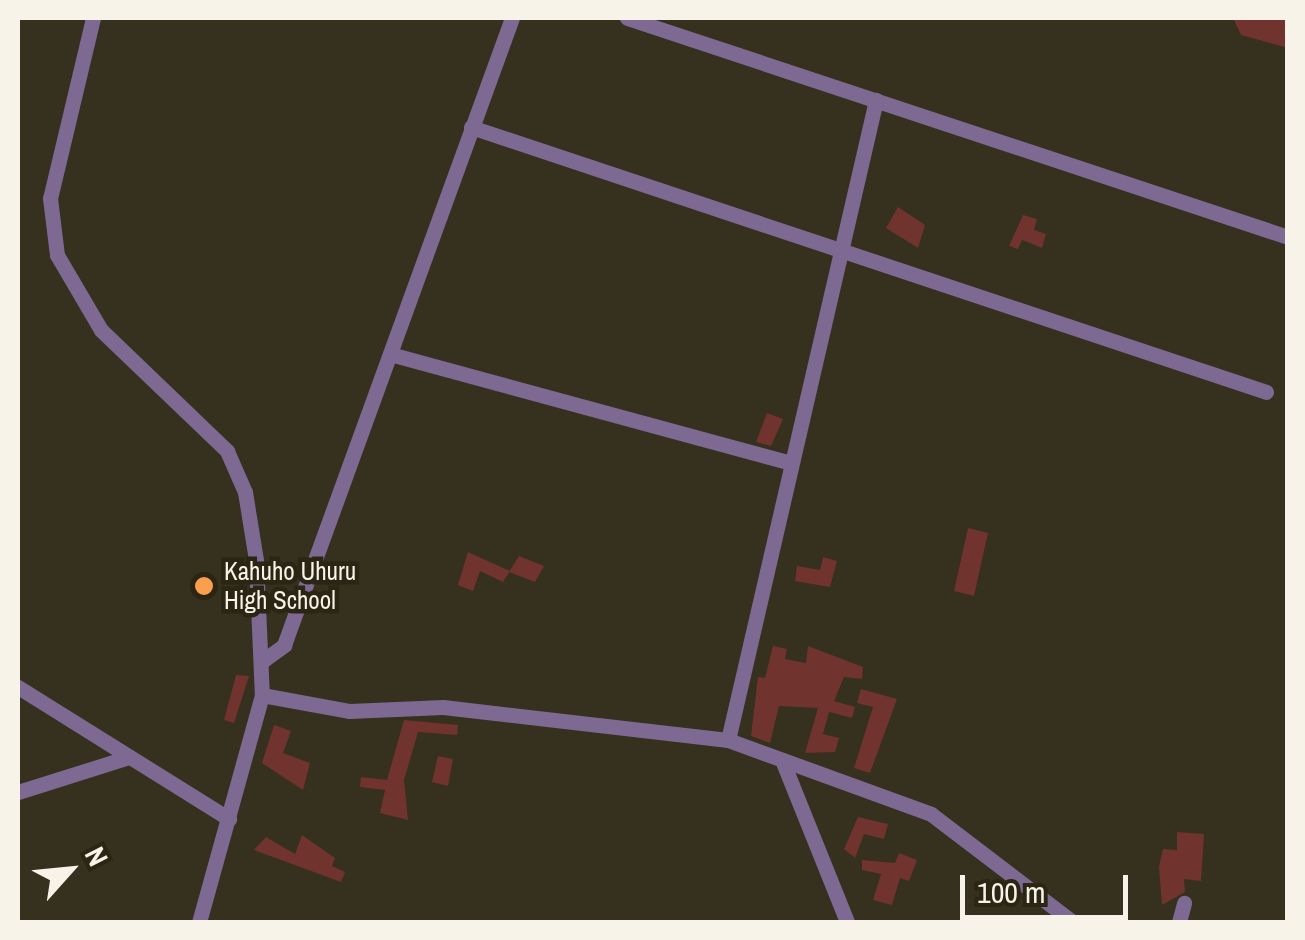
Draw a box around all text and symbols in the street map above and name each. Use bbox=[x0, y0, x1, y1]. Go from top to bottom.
place label: Kahuho Uhuru High School bbox=[224, 557, 356, 616]
marker: Kahuho Uhuru High School bbox=[193, 575, 215, 597]
north arrow bbox=[20, 820, 120, 920]
text: N bbox=[76, 840, 117, 872]
scale bar bbox=[965, 855, 1132, 917]
text: 100 m bbox=[977, 872, 1045, 912]

